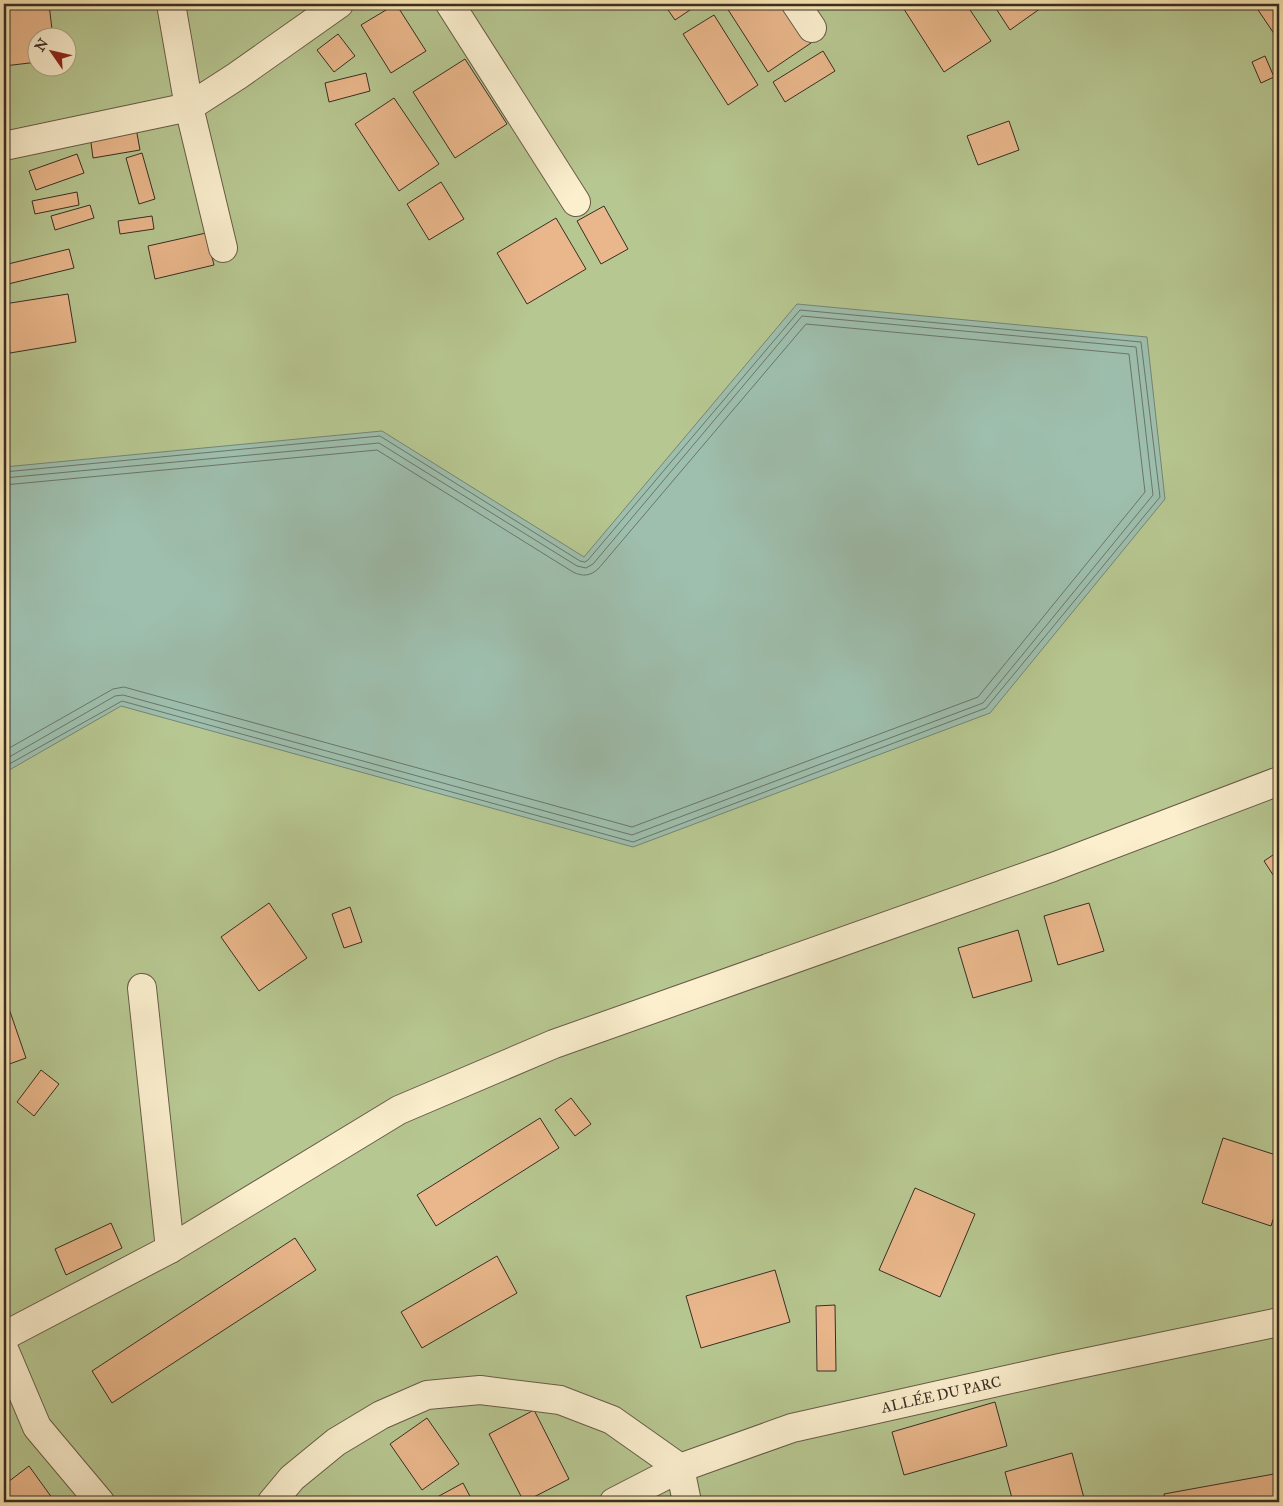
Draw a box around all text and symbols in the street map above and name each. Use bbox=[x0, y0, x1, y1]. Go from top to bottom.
north arrow bbox=[28, 28, 78, 78]
text: N bbox=[31, 35, 52, 55]
street label: ALLÉE DU PARC bbox=[878, 1372, 1003, 1417]

